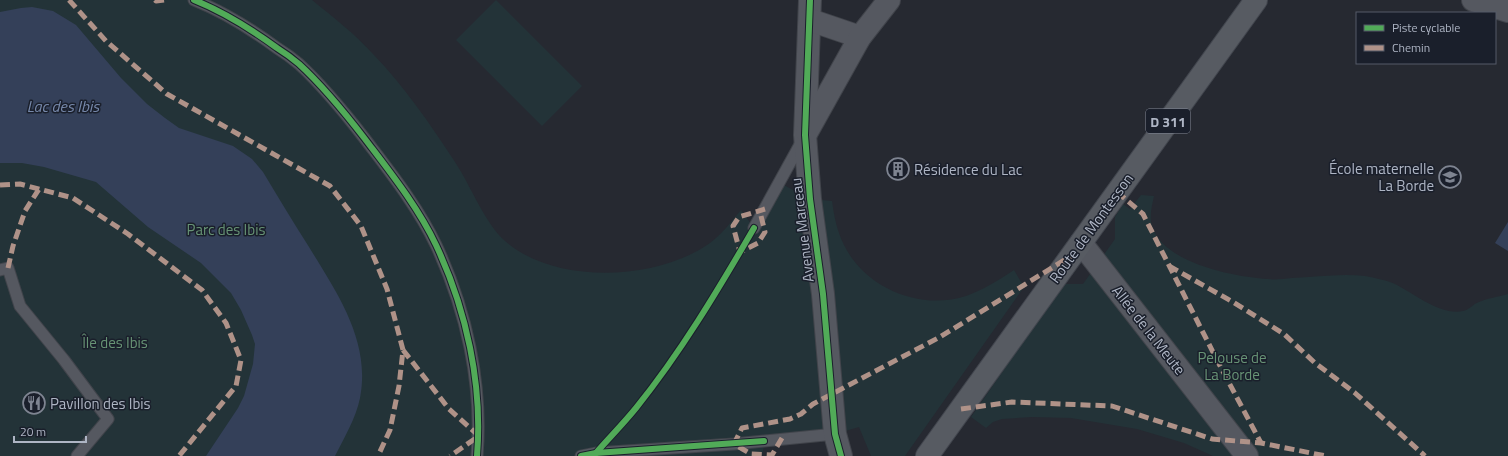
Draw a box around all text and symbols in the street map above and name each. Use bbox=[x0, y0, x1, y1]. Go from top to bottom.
legend bbox=[1356, 12, 1496, 64]
text: Piste cyclable bbox=[1392, 18, 1460, 37]
text: Chemin bbox=[1392, 38, 1430, 57]
water label: Lac des Ibis bbox=[27, 94, 100, 118]
road number: D 311 bbox=[1146, 109, 1190, 133]
building icon: Résidence du Lac bbox=[885, 156, 911, 182]
place label: École maternelle La Borde bbox=[1329, 157, 1434, 197]
place label: Résidence du Lac bbox=[914, 158, 1022, 181]
school or university icon: École maternelle La Borde bbox=[1437, 164, 1463, 190]
street label: Route de Montesson bbox=[1043, 168, 1139, 288]
street label: Avenue Marceau bbox=[784, 177, 820, 283]
park label: Parc des Ibis bbox=[187, 218, 265, 241]
street label: Allée de la Meute bbox=[1107, 280, 1191, 380]
park label: Île des Ibis bbox=[81, 331, 148, 354]
park label: Pelouse de La Borde bbox=[1197, 346, 1267, 386]
restaurant icon: Pavillon des Ibis bbox=[21, 390, 47, 416]
place label: Pavillon des Ibis bbox=[50, 392, 151, 415]
scale bar bbox=[14, 418, 86, 444]
text: 20 m bbox=[20, 422, 46, 441]

